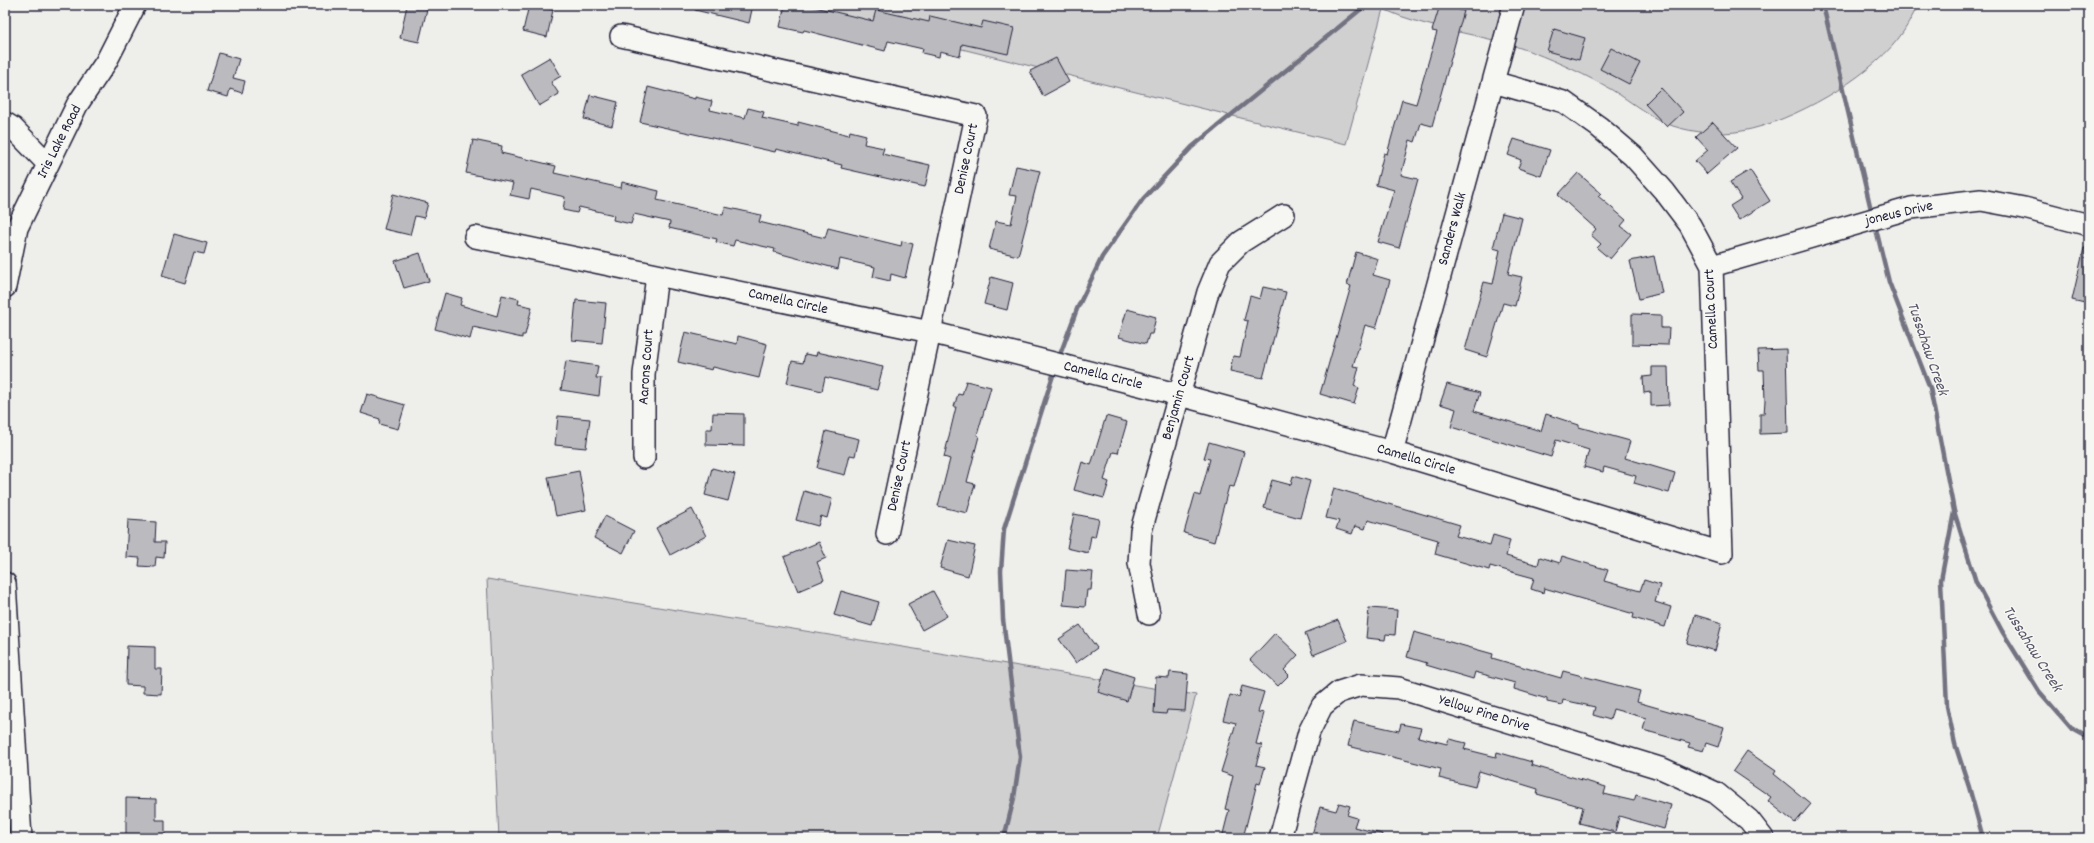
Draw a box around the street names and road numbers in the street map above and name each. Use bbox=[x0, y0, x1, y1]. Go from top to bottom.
street label: Iris Lake Road bbox=[32, 101, 88, 183]
street label: Denise Court bbox=[949, 121, 985, 197]
street label: Sanders Walk bbox=[1433, 190, 1473, 268]
street label: joneus Drive bbox=[1861, 195, 1936, 233]
street label: Camella Court bbox=[1699, 268, 1725, 350]
street label: Camella Circle bbox=[746, 283, 830, 321]
street label: Aarons Court bbox=[633, 328, 661, 406]
street label: Benjamin Court bbox=[1156, 353, 1202, 443]
street label: Camella Circle bbox=[1061, 356, 1145, 397]
street label: Denise Court bbox=[882, 438, 918, 514]
street label: Camella Circle bbox=[1374, 438, 1458, 482]
street label: Yellow Pine Drive bbox=[1436, 690, 1533, 738]

